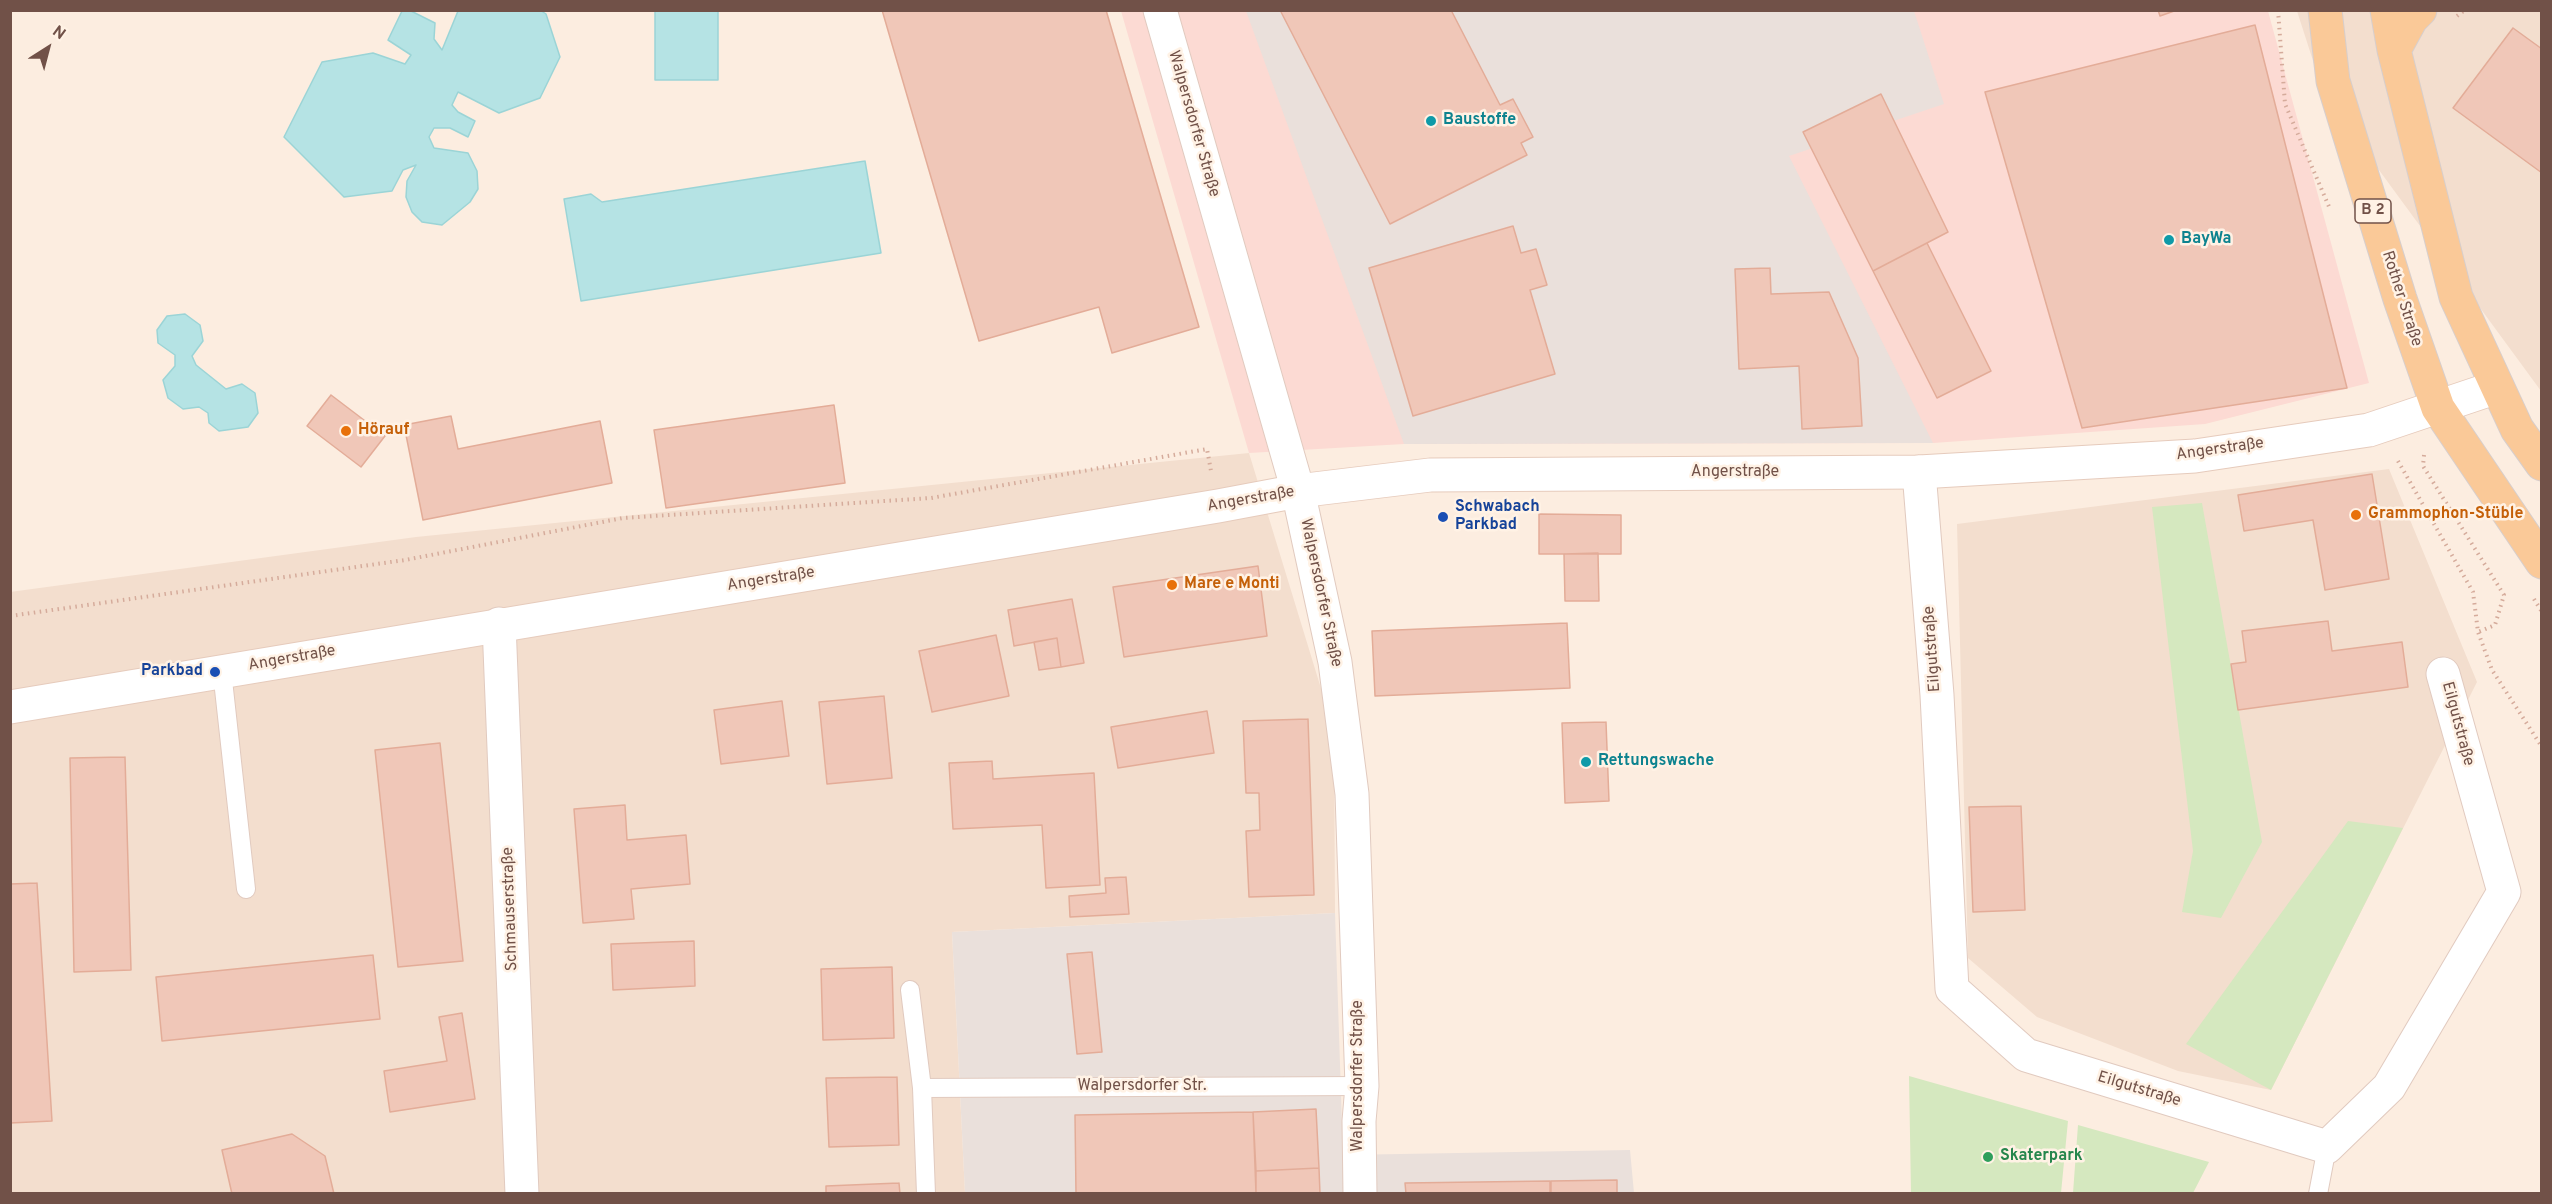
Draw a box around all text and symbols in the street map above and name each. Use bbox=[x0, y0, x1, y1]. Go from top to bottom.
north arrow bbox=[18, 18, 78, 78]
text: N bbox=[48, 22, 69, 45]
street label: Walpersdorfer Straße bbox=[1163, 48, 1223, 200]
place label: Baustoffe bbox=[1443, 111, 1516, 131]
marker: Baustoffe bbox=[1424, 114, 1438, 128]
road number: B 2 bbox=[2355, 199, 2391, 223]
place label: BayWa bbox=[2181, 230, 2231, 250]
marker: BayWa bbox=[2162, 233, 2176, 247]
street label: Rother Straße bbox=[2377, 249, 2425, 349]
place label: Hörauf bbox=[358, 421, 409, 441]
marker: Hörauf bbox=[339, 424, 353, 438]
street label: Angerstraße bbox=[2175, 434, 2265, 466]
street label: Angerstraße bbox=[1691, 463, 1779, 483]
street label: Angerstraße bbox=[1206, 483, 1296, 517]
place label: Schwabach Parkbad bbox=[1455, 498, 1540, 536]
place label: Grammophon-Stüble bbox=[2368, 505, 2523, 525]
marker: Grammophon-Stüble bbox=[2349, 508, 2363, 522]
marker: Schwabach Parkbad bbox=[1436, 510, 1450, 524]
street label: Walpersdorfer Straße bbox=[1295, 517, 1345, 669]
street label: Angerstraße bbox=[726, 564, 816, 596]
place label: Mare e Monti bbox=[1184, 575, 1280, 595]
marker: Mare e Monti bbox=[1165, 578, 1179, 592]
street label: Eilgutstraße bbox=[1920, 605, 1946, 693]
street label: Angerstraße bbox=[247, 642, 337, 676]
place label: Parkbad bbox=[141, 662, 203, 682]
marker: Parkbad bbox=[208, 665, 222, 679]
street label: Eilgutstraße bbox=[2437, 680, 2477, 768]
place label: Rettungswache bbox=[1598, 752, 1714, 772]
marker: Rettungswache bbox=[1579, 755, 1593, 769]
street label: Schmauserstraße bbox=[499, 847, 523, 971]
street label: Walpersdorfer Straße bbox=[1349, 1000, 1369, 1152]
street label: Eilgutstraße bbox=[2095, 1068, 2183, 1112]
street label: Walpersdorfer Str. bbox=[1077, 1077, 1207, 1097]
place label: Skaterpark bbox=[2000, 1147, 2083, 1167]
marker: Skaterpark bbox=[1981, 1150, 1995, 1164]

